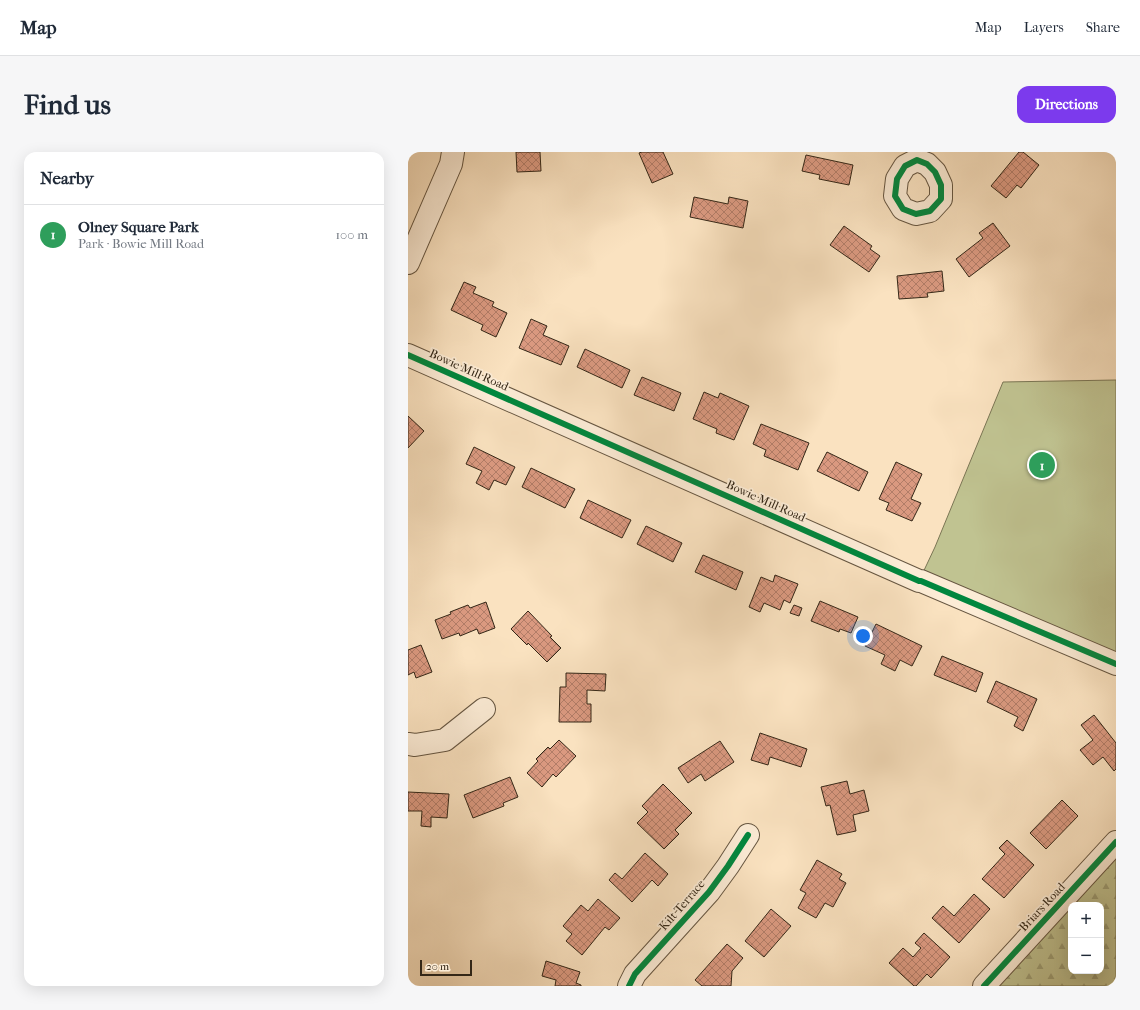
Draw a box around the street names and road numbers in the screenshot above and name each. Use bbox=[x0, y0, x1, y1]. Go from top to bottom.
street label: Bowie Mill Road bbox=[427, 346, 511, 394]
street label: Bowie Mill Road bbox=[724, 477, 808, 525]
street label: Kilt Terrace bbox=[656, 877, 708, 933]
street label: Briars Road bbox=[1016, 880, 1068, 934]

